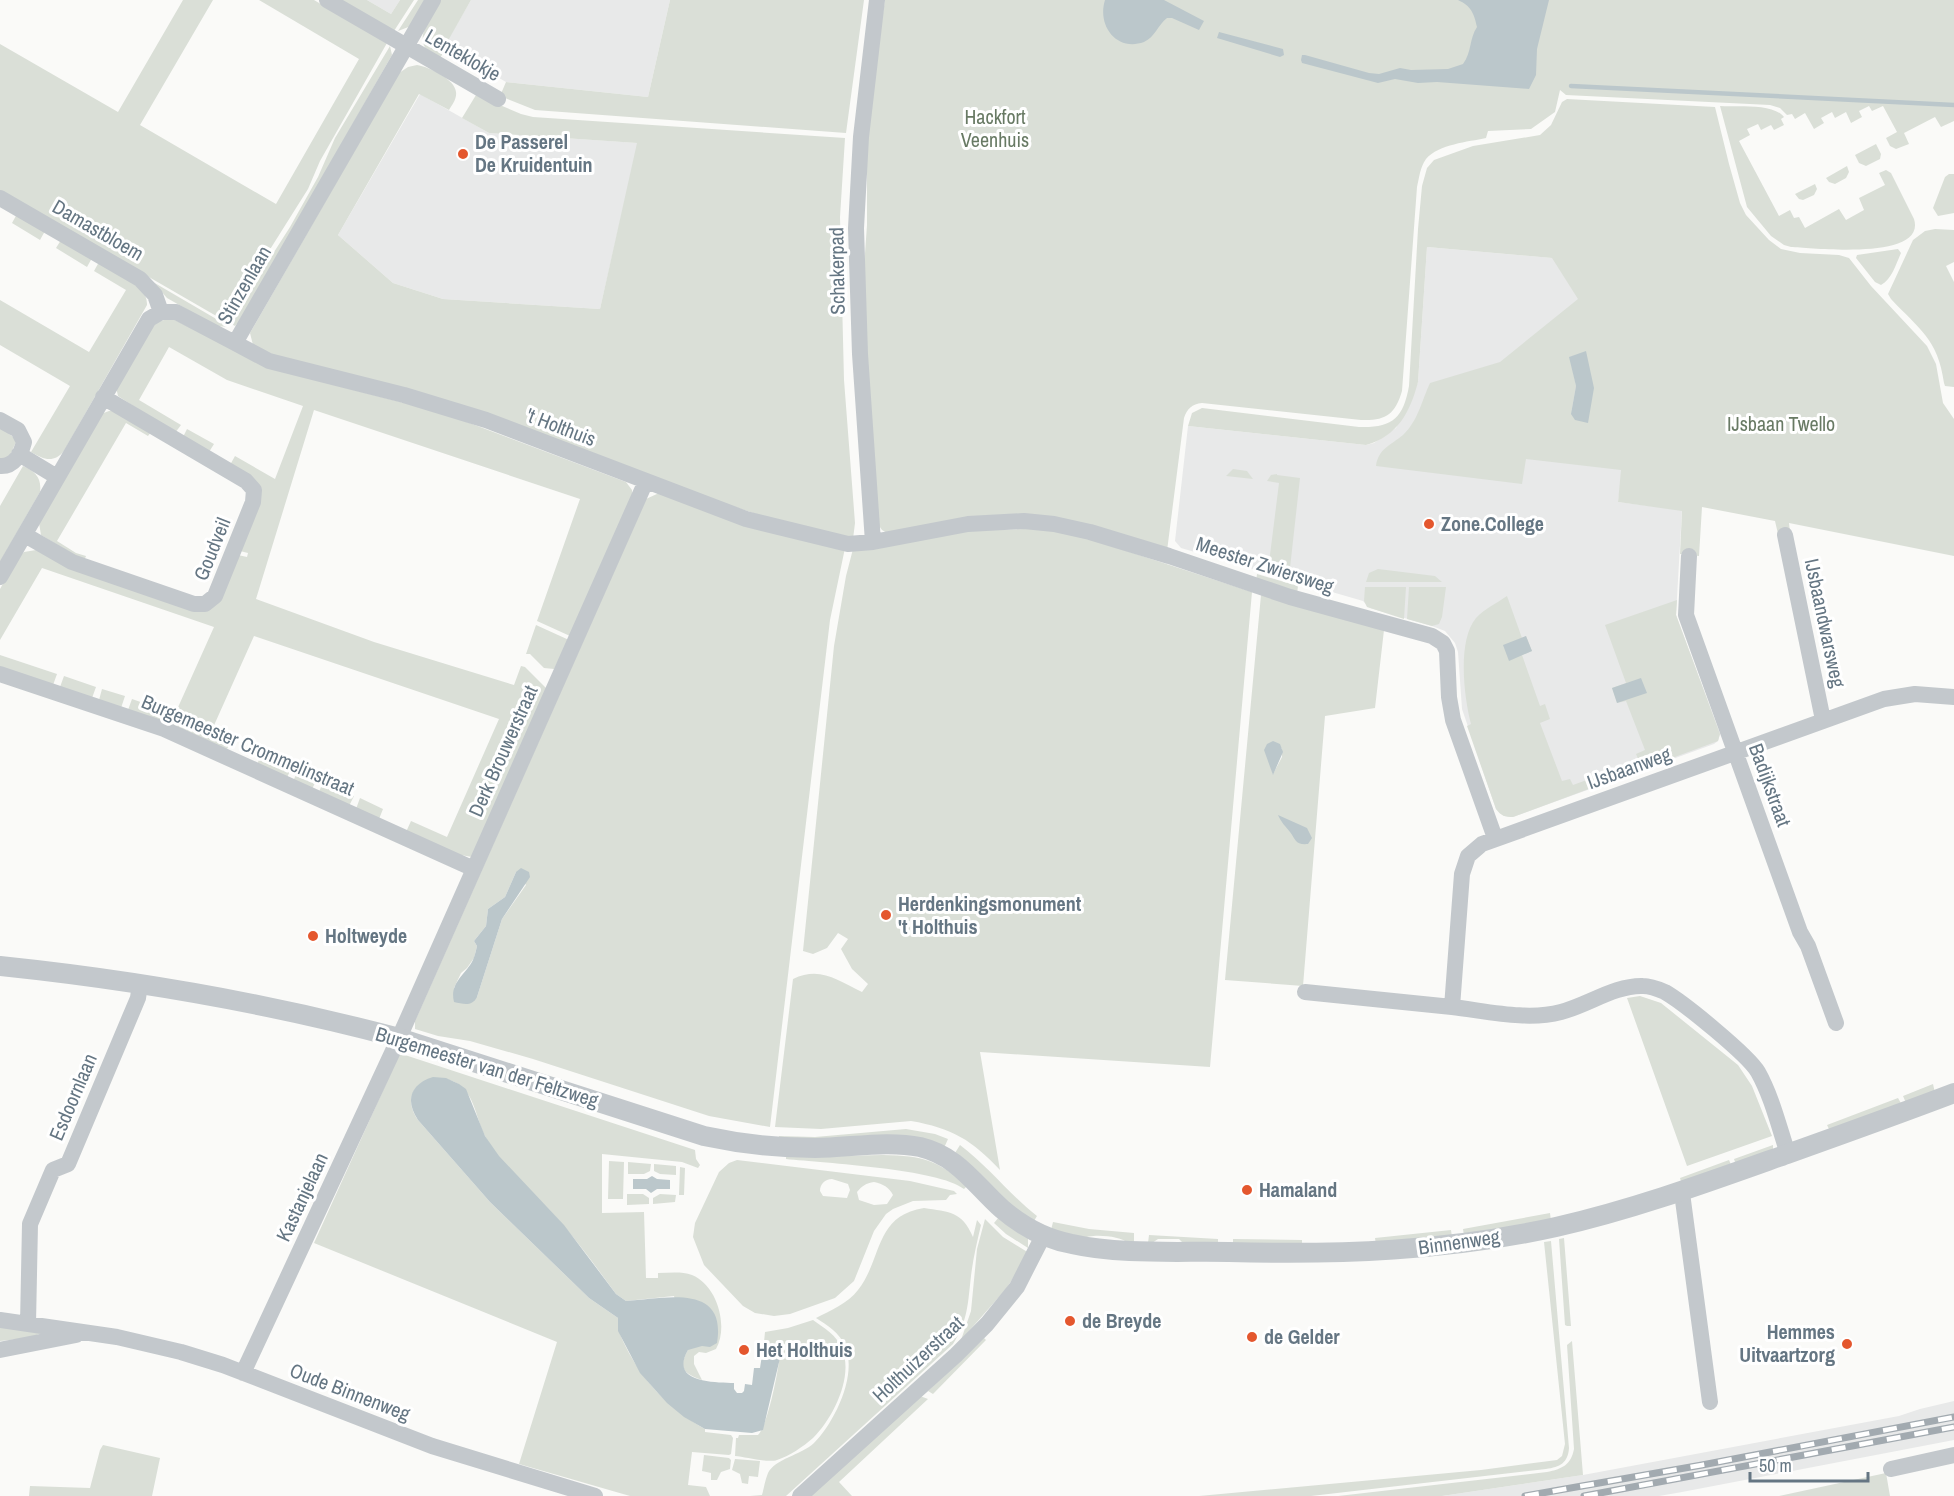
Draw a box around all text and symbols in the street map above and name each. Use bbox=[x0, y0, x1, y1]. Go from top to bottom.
street label: Lenteklokje bbox=[421, 22, 506, 87]
park label: Hackfort Veenhuis bbox=[961, 103, 1029, 153]
place label: De Passerel De Kruidentuin bbox=[475, 128, 593, 178]
marker: De Passerel De Kruidentuin bbox=[456, 147, 470, 161]
street label: Damastbloem bbox=[48, 193, 149, 267]
street label: Schakerpad bbox=[822, 227, 851, 315]
street label: Stinzenlaan bbox=[210, 240, 277, 329]
street label: 't Holthuis bbox=[523, 401, 600, 452]
park label: IJsbaan Twello bbox=[1727, 410, 1835, 437]
place label: Zone.College bbox=[1441, 510, 1544, 537]
street label: Goudveil bbox=[187, 513, 236, 584]
marker: Zone.College bbox=[1422, 517, 1436, 531]
street label: Meester Zwiersweg bbox=[1193, 530, 1337, 599]
street label: IJsbaandwarsweg bbox=[1799, 556, 1852, 690]
street label: Derk Brouwerstraat bbox=[461, 680, 544, 821]
street label: Burgemeester Crommelinstraat bbox=[138, 687, 359, 802]
street label: IJsbaanweg bbox=[1583, 740, 1675, 795]
street label: Badijkstraat bbox=[1743, 740, 1798, 831]
place label: Herdenkingsmonument 't Holthuis bbox=[898, 890, 1082, 940]
marker: Herdenkingsmonument 't Holthuis bbox=[879, 908, 893, 922]
place label: Holtweyde bbox=[325, 922, 407, 949]
marker: Holtweyde bbox=[306, 929, 320, 943]
street label: Burgemeester van der Feltzweg bbox=[372, 1020, 602, 1113]
street label: Esdoornlaan bbox=[42, 1049, 103, 1144]
street label: Kastanjelaan bbox=[269, 1148, 334, 1245]
place label: Hamaland bbox=[1259, 1176, 1337, 1203]
marker: Hamaland bbox=[1240, 1183, 1254, 1197]
street label: Binnenweg bbox=[1416, 1222, 1501, 1261]
place label: de Breyde bbox=[1082, 1307, 1161, 1334]
street label: Holthuizerstraat bbox=[866, 1309, 970, 1408]
marker: de Breyde bbox=[1063, 1314, 1077, 1328]
place label: Hemmes Uitvaartzorg bbox=[1739, 1318, 1835, 1368]
place label: de Gelder bbox=[1264, 1323, 1340, 1350]
marker: de Gelder bbox=[1245, 1330, 1259, 1344]
place label: Het Holthuis bbox=[756, 1336, 853, 1363]
marker: Hemmes Uitvaartzorg bbox=[1840, 1337, 1854, 1351]
marker: Het Holthuis bbox=[737, 1343, 751, 1357]
street label: Oude Binnenweg bbox=[286, 1356, 414, 1427]
scale bar bbox=[1750, 1445, 1868, 1483]
text: 50 m bbox=[1759, 1453, 1792, 1478]

